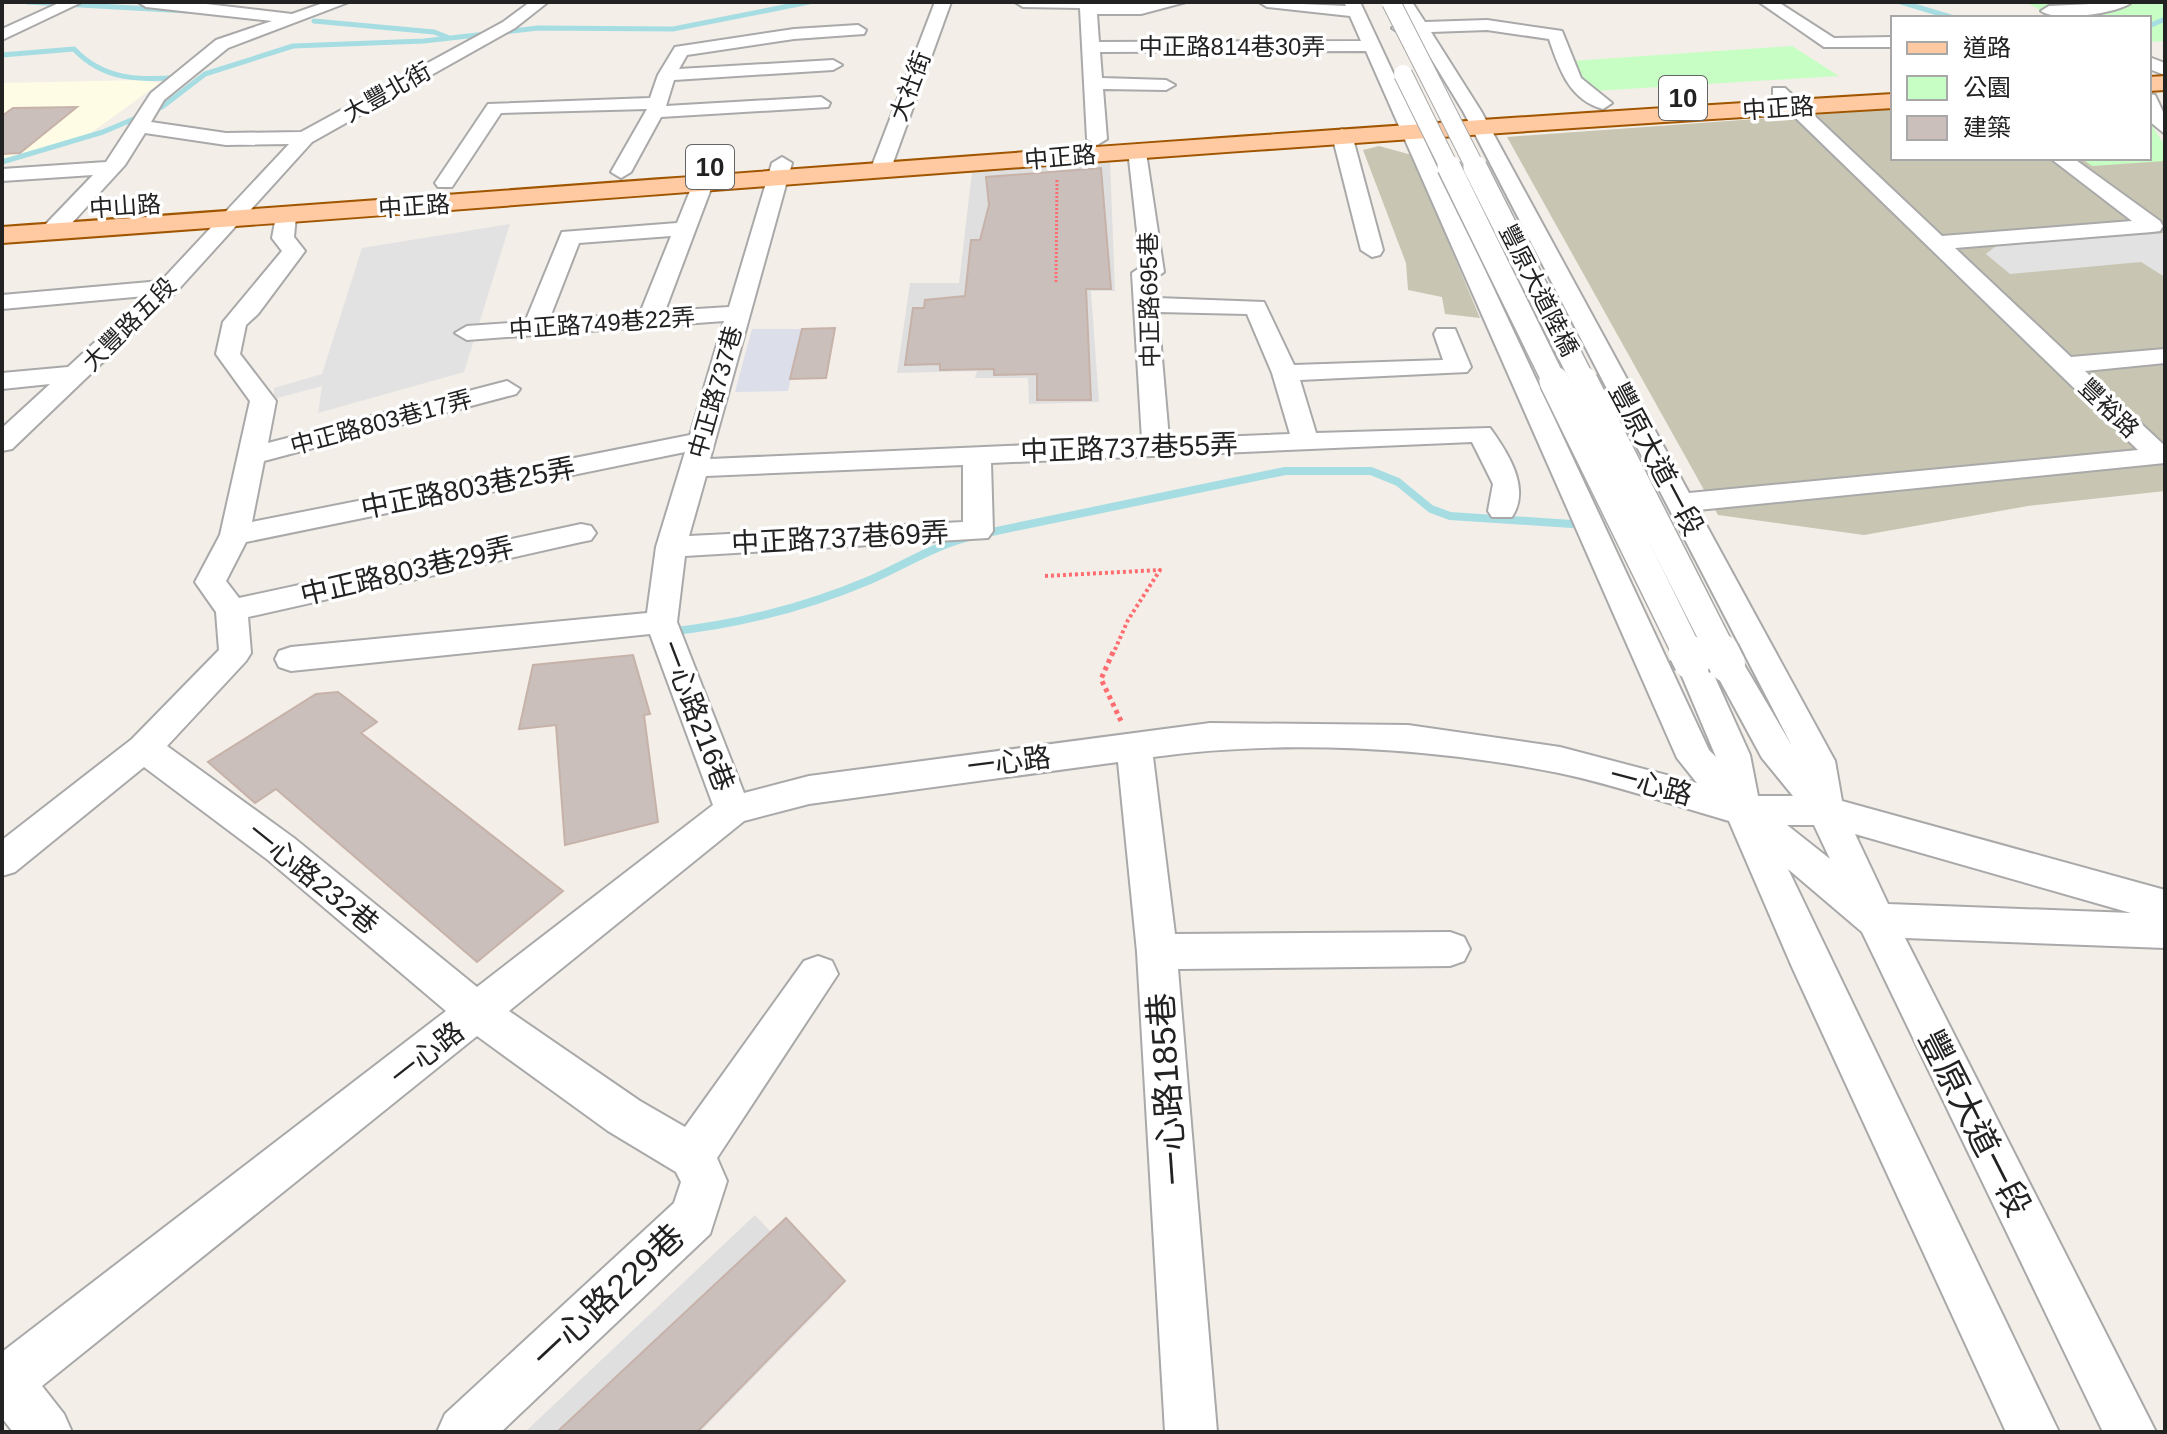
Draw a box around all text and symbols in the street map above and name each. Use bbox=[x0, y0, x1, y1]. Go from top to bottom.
legend bbox=[1891, 16, 2151, 160]
street label: 中正路814巷30弄 bbox=[1139, 33, 1325, 60]
text: 道路 bbox=[1963, 34, 2011, 61]
street label: 大社街 bbox=[884, 48, 936, 124]
street label: 大豐北街 bbox=[338, 57, 436, 127]
text: 公園 bbox=[1963, 74, 2011, 101]
road number: 10 bbox=[1659, 76, 1707, 120]
street label: 中正路 bbox=[1741, 92, 1815, 124]
text: 建築 bbox=[1963, 114, 2011, 141]
street label: 中正路 bbox=[1023, 140, 1097, 174]
road number: 10 bbox=[686, 145, 734, 189]
street label: 中山路 bbox=[88, 190, 162, 222]
street label: 中正路 bbox=[377, 190, 451, 222]
street label: 豐原大道陸橋 bbox=[1494, 220, 1584, 360]
street label: 中正路695巷 bbox=[1134, 232, 1164, 368]
street label: 大豐路五段 bbox=[77, 272, 181, 376]
street label: 中正路749巷22弄 bbox=[508, 303, 696, 343]
street label: 中正路737巷 bbox=[683, 323, 747, 461]
street label: 豐裕路 bbox=[2074, 373, 2144, 443]
street label: 豐原大道一段 bbox=[1603, 378, 1709, 540]
street label: 中正路803巷17弄 bbox=[287, 385, 475, 459]
street label: 中正路737巷55弄 bbox=[1020, 429, 1238, 467]
street label: 中正路803巷25弄 bbox=[358, 452, 578, 524]
street label: 中正路737巷69弄 bbox=[730, 517, 950, 559]
street label: 中正路803巷29弄 bbox=[297, 531, 517, 611]
street label: 一心路216巷 bbox=[654, 636, 740, 796]
street label: 一心路 bbox=[965, 741, 1053, 783]
street label: 一心路 bbox=[1606, 759, 1696, 811]
street label: 一心路232巷 bbox=[242, 816, 384, 940]
street label: 一心路185巷 bbox=[1141, 992, 1193, 1186]
street label: 一心路 bbox=[384, 1016, 470, 1092]
street label: 豐原大道一段 bbox=[1912, 1023, 2038, 1223]
street label: 一心路229巷 bbox=[525, 1216, 691, 1376]

